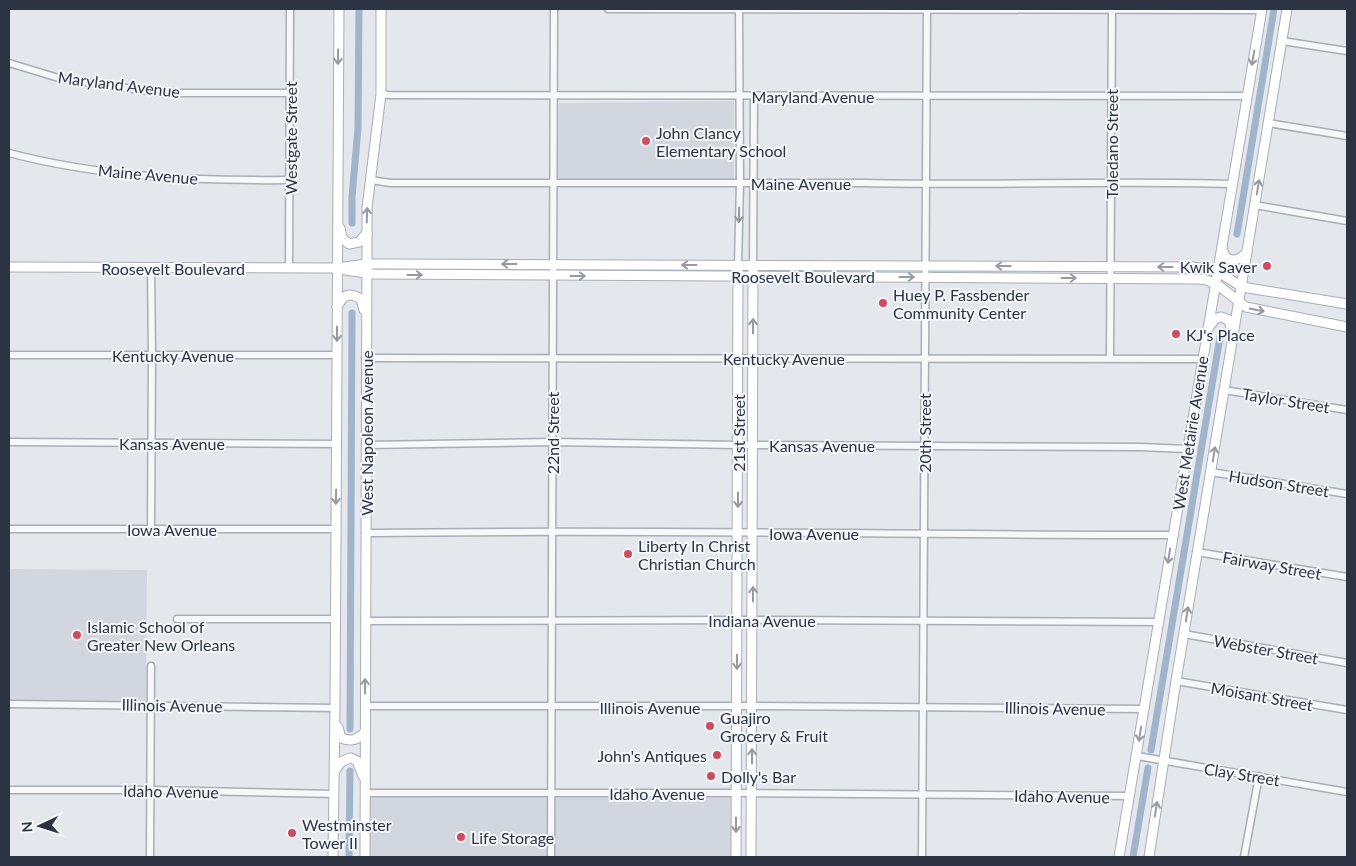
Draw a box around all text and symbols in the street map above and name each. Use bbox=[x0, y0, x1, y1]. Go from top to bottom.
one-way arrow bbox=[333, 49, 343, 65]
one-way arrow bbox=[1247, 50, 1257, 66]
street label: Maryland Avenue bbox=[57, 67, 181, 101]
street label: Westgate Street bbox=[281, 81, 300, 195]
street label: Maryland Avenue bbox=[752, 87, 874, 106]
street label: Toledano Street bbox=[1102, 89, 1121, 199]
place label: John Clancy Elementary School bbox=[656, 123, 786, 160]
marker: John Clancy Elementary School bbox=[640, 135, 652, 147]
street label: Maine Avenue bbox=[97, 160, 199, 188]
street label: Maine Avenue bbox=[751, 174, 851, 193]
one-way arrow bbox=[1253, 180, 1263, 196]
one-way arrow bbox=[362, 207, 372, 224]
one-way arrow bbox=[734, 207, 744, 223]
place label: Kwik Saver bbox=[1180, 257, 1257, 276]
street label: Roosevelt Boulevard bbox=[101, 259, 245, 278]
one-way arrow bbox=[502, 259, 518, 269]
one-way arrow bbox=[682, 260, 698, 270]
marker: Kwik Saver bbox=[1261, 260, 1273, 272]
one-way arrow bbox=[995, 261, 1011, 271]
one-way arrow bbox=[1157, 262, 1174, 272]
street label: Roosevelt Boulevard bbox=[731, 267, 875, 286]
one-way arrow bbox=[407, 270, 423, 279]
one-way arrow bbox=[570, 271, 586, 281]
one-way arrow bbox=[898, 272, 914, 282]
one-way arrow bbox=[1060, 273, 1077, 283]
place label: Huey P. Fassbender Community Center bbox=[893, 285, 1030, 322]
marker: Huey P. Fassbender Community Center bbox=[877, 297, 889, 309]
one-way arrow bbox=[1249, 306, 1265, 315]
one-way arrow bbox=[748, 318, 758, 334]
place label: KJ's Place bbox=[1186, 325, 1255, 344]
one-way arrow bbox=[332, 326, 342, 342]
marker: KJ's Place bbox=[1170, 328, 1182, 340]
street label: Kentucky Avenue bbox=[112, 346, 234, 365]
street label: Kentucky Avenue bbox=[723, 349, 845, 368]
street label: West Napoleon Avenue bbox=[357, 350, 376, 516]
street label: West Metairie Avenue bbox=[1168, 354, 1212, 512]
street label: Taylor Street bbox=[1241, 384, 1331, 416]
street label: 22nd Street bbox=[543, 391, 562, 474]
street label: 20th Street bbox=[915, 393, 934, 473]
street label: 21st Street bbox=[729, 394, 748, 472]
street label: Kansas Avenue bbox=[119, 434, 225, 453]
street label: Kansas Avenue bbox=[769, 436, 875, 455]
one-way arrow bbox=[1209, 446, 1219, 462]
street label: Hudson Street bbox=[1228, 466, 1331, 500]
one-way arrow bbox=[331, 488, 341, 505]
one-way arrow bbox=[733, 491, 743, 507]
street label: Iowa Avenue bbox=[127, 520, 217, 539]
street label: Iowa Avenue bbox=[769, 524, 859, 543]
place label: Liberty In Christ Christian Church bbox=[638, 536, 756, 573]
street label: Fairway Street bbox=[1221, 547, 1323, 583]
marker: Liberty In Christ Christian Church bbox=[622, 548, 634, 560]
one-way arrow bbox=[1164, 548, 1174, 564]
one-way arrow bbox=[748, 586, 758, 602]
one-way arrow bbox=[1183, 606, 1193, 622]
street label: Indiana Avenue bbox=[708, 611, 816, 630]
place label: Islamic School of Greater New Orleans bbox=[87, 617, 235, 654]
marker: Islamic School of Greater New Orleans bbox=[71, 629, 83, 641]
street label: Webster Street bbox=[1212, 630, 1320, 668]
one-way arrow bbox=[732, 654, 742, 670]
one-way arrow bbox=[360, 678, 370, 694]
street label: Moisant Street bbox=[1210, 678, 1315, 714]
street label: Illinois Avenue bbox=[121, 695, 223, 715]
street label: Illinois Avenue bbox=[599, 698, 701, 717]
street label: Illinois Avenue bbox=[1004, 698, 1106, 718]
place label: Guajiro Grocery & Fruit bbox=[720, 708, 828, 745]
marker: Guajiro Grocery & Fruit bbox=[704, 720, 716, 732]
one-way arrow bbox=[1135, 725, 1145, 741]
place label: John's Antiques bbox=[597, 746, 707, 765]
one-way arrow bbox=[747, 748, 757, 764]
marker: John's Antiques bbox=[711, 749, 723, 761]
street label: Clay Street bbox=[1203, 759, 1281, 789]
place label: Dolly's Bar bbox=[721, 767, 796, 786]
marker: Dolly's Bar bbox=[705, 770, 717, 782]
street label: Idaho Avenue bbox=[123, 781, 219, 801]
street label: Idaho Avenue bbox=[609, 784, 705, 803]
street label: Idaho Avenue bbox=[1014, 786, 1110, 806]
north arrow bbox=[15, 801, 65, 851]
one-way arrow bbox=[1152, 801, 1162, 817]
place label: Westminster Tower II bbox=[302, 815, 392, 852]
one-way arrow bbox=[731, 816, 741, 832]
text: N bbox=[18, 821, 35, 833]
marker: Westminster Tower II bbox=[286, 827, 298, 839]
place label: Life Storage bbox=[471, 828, 554, 847]
marker: Life Storage bbox=[455, 831, 467, 843]

